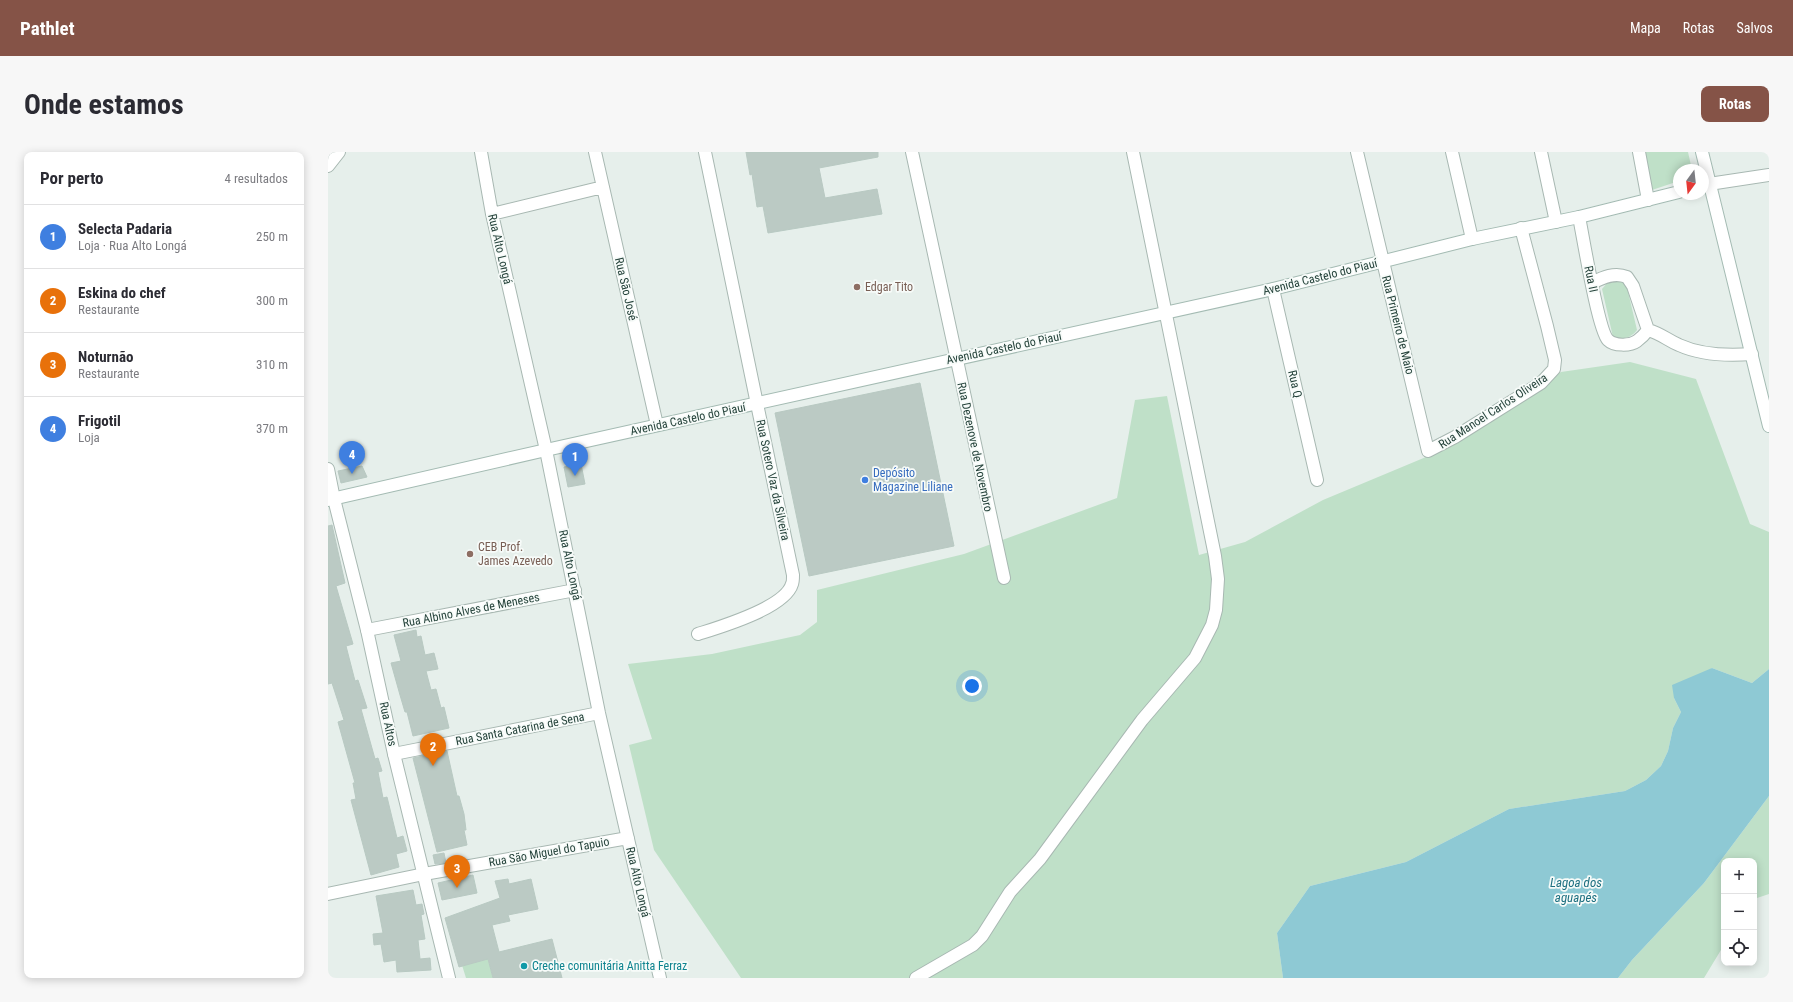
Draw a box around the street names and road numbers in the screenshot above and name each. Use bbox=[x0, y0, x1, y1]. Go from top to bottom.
street label: Rua Alto Longá bbox=[485, 212, 515, 286]
street label: Rua São José bbox=[612, 256, 640, 322]
street label: Avenida Castelo do Piauí bbox=[1261, 256, 1380, 298]
street label: Rua II bbox=[1581, 265, 1601, 293]
street label: Rua Primeiro de Maio bbox=[1379, 274, 1417, 376]
street label: Avenida Castelo do Piauí bbox=[945, 329, 1064, 367]
street label: Rua Q bbox=[1285, 369, 1305, 399]
street label: Rua Manoel Carlos Oliveira bbox=[1436, 370, 1550, 451]
street label: Rua Dezenove de Novembro bbox=[954, 381, 996, 513]
street label: Avenida Castelo do Piauí bbox=[629, 400, 748, 438]
street label: Rua Sotero Vaz da Silveira bbox=[753, 418, 793, 542]
street label: Rua Alto Longá bbox=[556, 528, 584, 602]
street label: Rua Albino Alves de Meneses bbox=[401, 590, 541, 630]
street label: Rua Altos bbox=[376, 700, 400, 748]
street label: Rua Santa Catarina de Sena bbox=[454, 710, 586, 748]
street label: Rua São Miguel do Tapuio bbox=[488, 834, 610, 870]
street label: Rua Alto Longá bbox=[623, 845, 653, 919]

